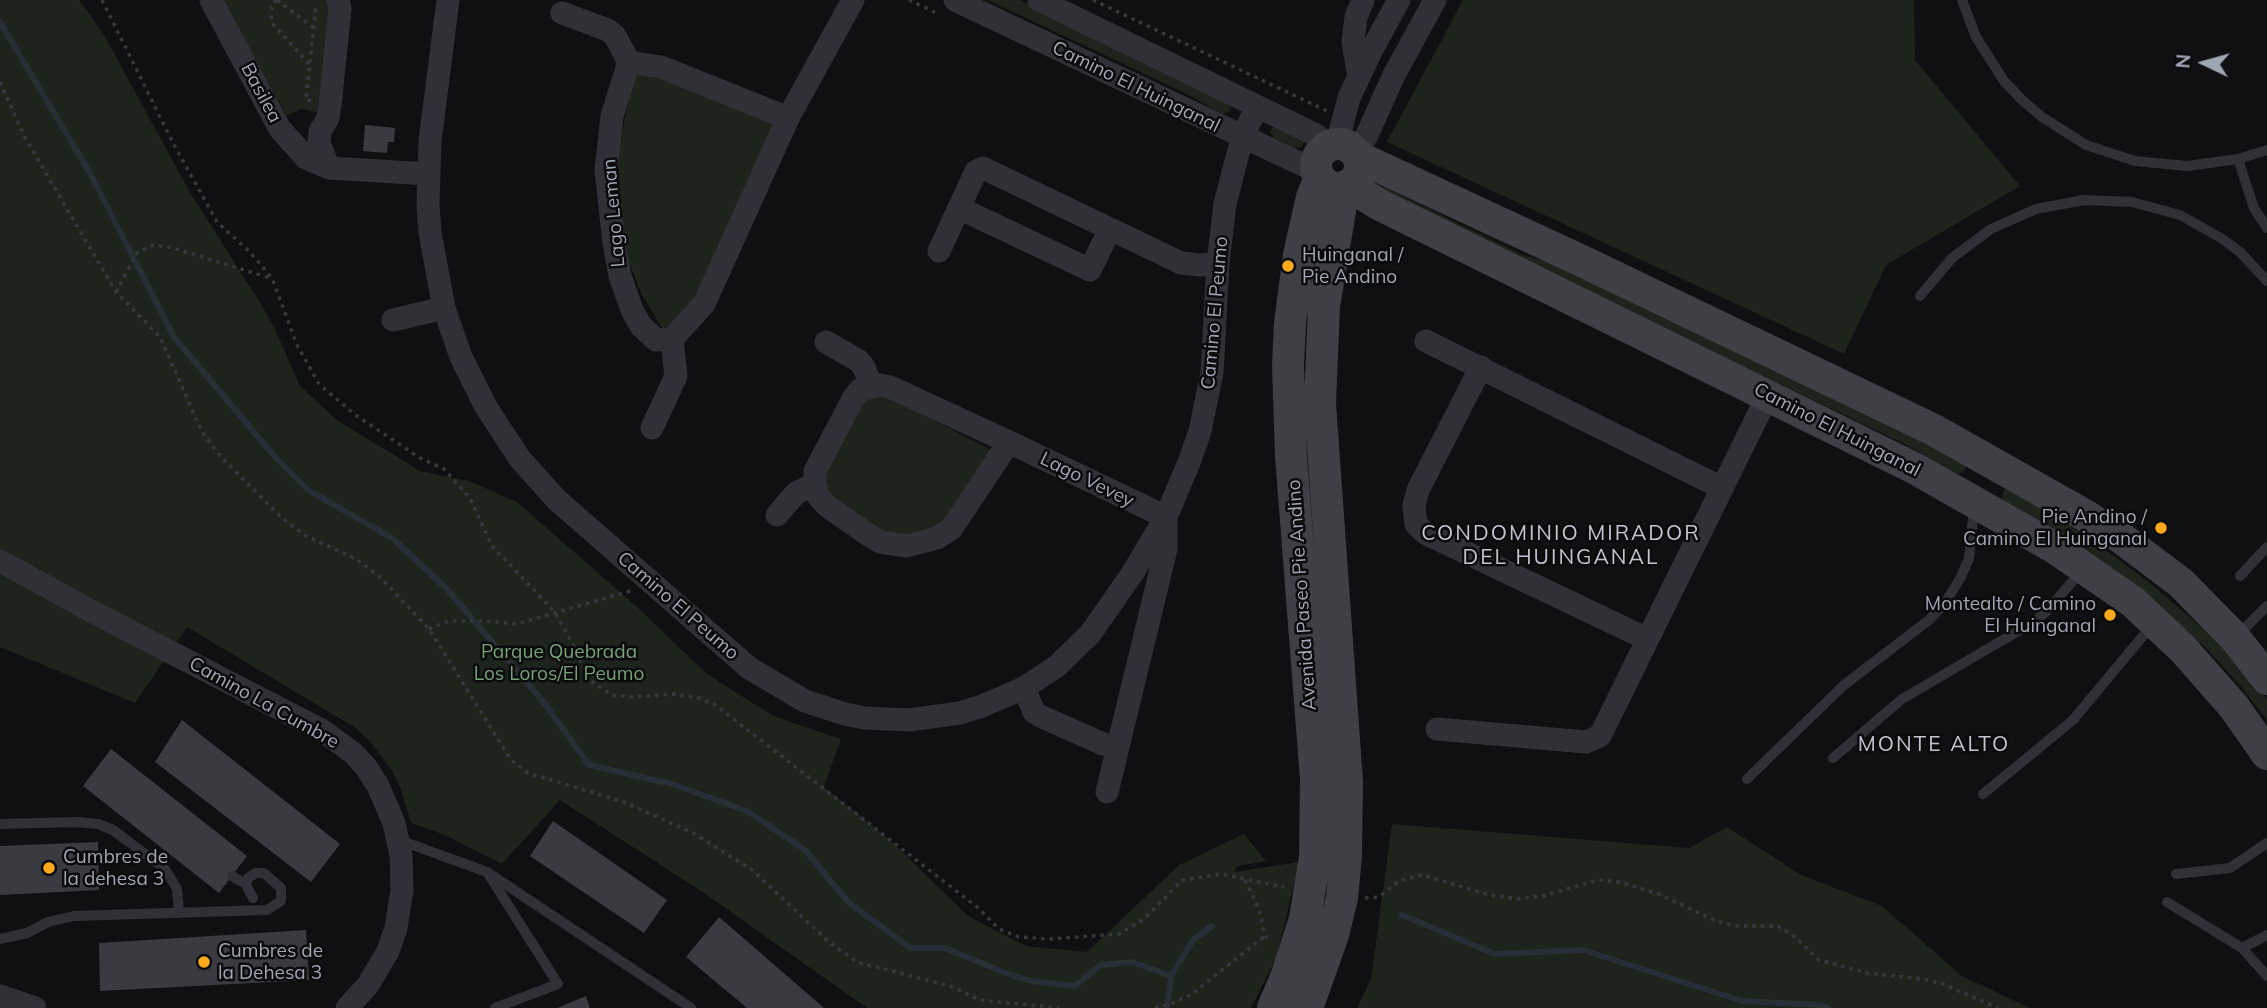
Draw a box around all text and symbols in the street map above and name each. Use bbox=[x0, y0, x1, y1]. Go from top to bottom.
north arrow bbox=[2169, 28, 2239, 98]
street label: Camino El Huinganal bbox=[1048, 36, 1224, 138]
text: N bbox=[2170, 53, 2196, 69]
street label: Basilea bbox=[236, 59, 286, 127]
street label: Lago Leman bbox=[598, 158, 630, 268]
street label: Camino El Peumo bbox=[1197, 235, 1233, 391]
place label: Huinganal / Pie Andino bbox=[1302, 244, 1403, 288]
marker: Huinganal / Pie Andino bbox=[1280, 258, 1296, 274]
street label: Camino El Huinganal bbox=[1750, 378, 1924, 482]
street label: Lago Vevey bbox=[1036, 447, 1138, 513]
street label: Avenida Paseo Pie Andino bbox=[1283, 479, 1321, 711]
place label: Pie Andino / Camino El Huinganal bbox=[1963, 506, 2147, 550]
marker: Pie Andino / Camino El Huinganal bbox=[2153, 520, 2169, 536]
district label: CONDOMINIO MIRADOR DEL HUINGANAL bbox=[1423, 521, 1699, 571]
street label: Camino El Peumo bbox=[613, 547, 743, 665]
place label: Montealto / Camino El Huinganal bbox=[1925, 593, 2096, 637]
marker: Montealto / Camino El Huinganal bbox=[2102, 607, 2118, 623]
park label: Parque Quebrada Los Loros/El Peumo bbox=[474, 641, 644, 685]
street label: Camino La Cumbre bbox=[185, 652, 343, 754]
district label: MONTE ALTO bbox=[1859, 732, 2009, 758]
place label: Cumbres de la dehesa 3 bbox=[63, 846, 168, 890]
marker: Cumbres de la dehesa 3 bbox=[41, 860, 57, 876]
place label: Cumbres de la Dehesa 3 bbox=[218, 940, 323, 984]
marker: Cumbres de la Dehesa 3 bbox=[196, 954, 212, 970]

